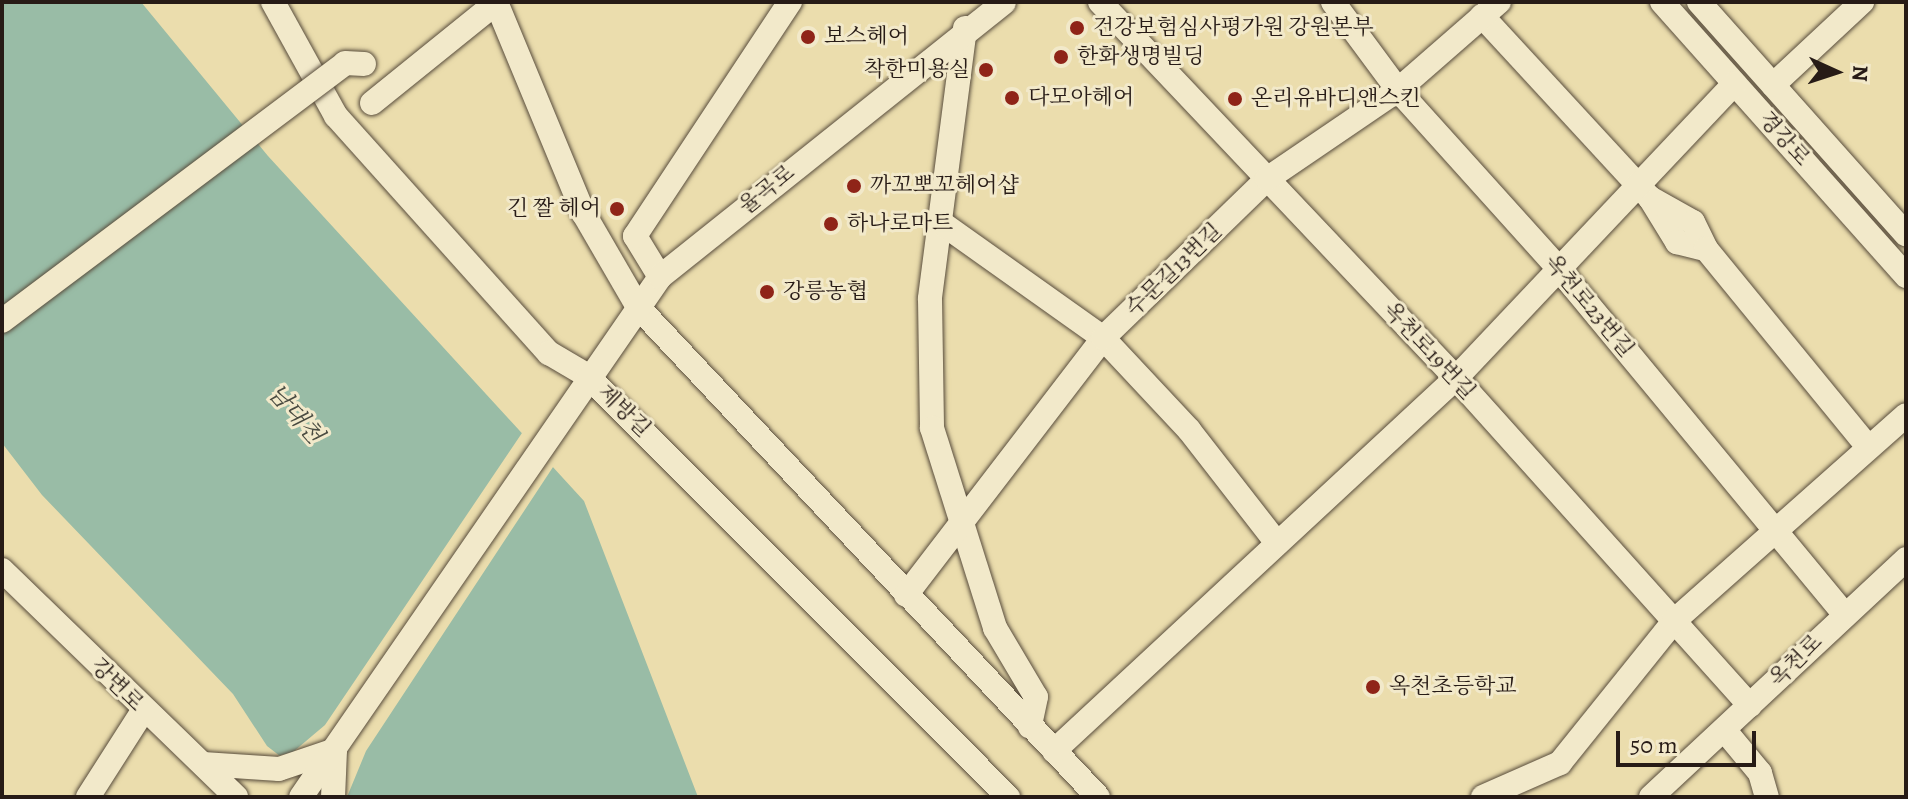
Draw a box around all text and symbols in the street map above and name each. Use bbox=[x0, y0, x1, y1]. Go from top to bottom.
place label: 건강보험심사평가원 강원본부 bbox=[1093, 15, 1374, 41]
marker: 건강보험심사평가원 강원본부 bbox=[1068, 19, 1086, 37]
place label: 보스헤어 bbox=[824, 24, 909, 50]
marker: 보스헤어 bbox=[799, 28, 817, 46]
north arrow bbox=[1796, 32, 1876, 112]
place label: 한화생명빌딩 bbox=[1077, 44, 1205, 70]
marker: 한화생명빌딩 bbox=[1052, 48, 1070, 66]
place label: 착한미용실 bbox=[864, 57, 970, 83]
marker: 착한미용실 bbox=[977, 61, 995, 79]
text: N bbox=[1845, 64, 1875, 82]
place label: 다모아헤어 bbox=[1028, 85, 1134, 111]
place label: 온리유바디앤스킨 bbox=[1251, 86, 1421, 112]
marker: 다모아헤어 bbox=[1003, 89, 1021, 107]
marker: 온리유바디앤스킨 bbox=[1226, 90, 1244, 108]
street label: 경강로 bbox=[1753, 106, 1815, 172]
street label: 율곡로 bbox=[734, 160, 800, 220]
place label: 까꼬뽀꼬헤어샵 bbox=[870, 173, 1019, 199]
marker: 까꼬뽀꼬헤어샵 bbox=[845, 177, 863, 195]
place label: 긴 짤 헤어 bbox=[507, 196, 601, 222]
marker: 긴 짤 헤어 bbox=[608, 200, 626, 218]
place label: 하나로마트 bbox=[847, 211, 953, 237]
marker: 하나로마트 bbox=[822, 215, 840, 233]
street label: 수문길13번길 bbox=[1121, 218, 1227, 322]
street label: 옥천로23번길 bbox=[1538, 249, 1640, 363]
place label: 강릉농협 bbox=[783, 279, 868, 305]
marker: 강릉농협 bbox=[758, 283, 776, 301]
street label: 옥천로19번길 bbox=[1377, 297, 1481, 405]
water label: 남대천 bbox=[261, 378, 329, 450]
street label: 제방길 bbox=[592, 379, 656, 443]
street label: 옥천로 bbox=[1764, 629, 1828, 693]
street label: 강변로 bbox=[85, 653, 149, 717]
place label: 옥천초등학교 bbox=[1389, 674, 1517, 700]
marker: 옥천초등학교 bbox=[1364, 678, 1382, 696]
scale bar bbox=[1620, 715, 1760, 765]
text: 50 m bbox=[1630, 729, 1678, 761]

